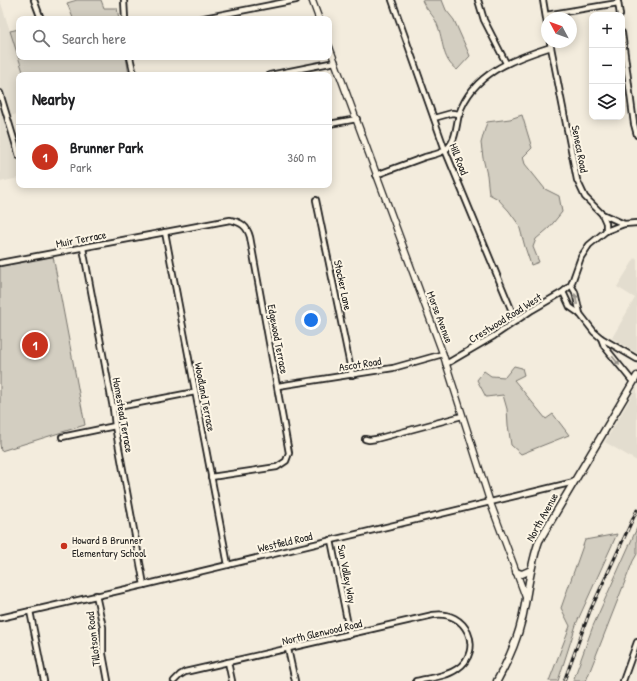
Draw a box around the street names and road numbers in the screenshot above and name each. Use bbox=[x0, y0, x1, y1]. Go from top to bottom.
street label: Seneca Road bbox=[569, 124, 592, 175]
street label: Hill Road bbox=[446, 141, 472, 178]
street label: Muir Terrace bbox=[55, 227, 108, 251]
street label: Stocker Lane bbox=[331, 259, 355, 312]
street label: Morse Avenue bbox=[424, 289, 456, 345]
street label: Crestwood Road West bbox=[466, 290, 544, 346]
street label: Edgewood Terrace bbox=[264, 303, 292, 375]
street label: Ascot Road bbox=[338, 354, 383, 374]
street label: Woodland Terrace bbox=[191, 361, 219, 433]
street label: Homestead Terrace bbox=[110, 376, 137, 454]
street label: North Avenue bbox=[523, 490, 561, 544]
street label: Westfield Road bbox=[256, 529, 314, 555]
street label: Sun Valley Way bbox=[334, 543, 360, 605]
street label: Tillotson Road bbox=[83, 610, 103, 667]
street label: North Glenwood Road bbox=[281, 616, 364, 648]

